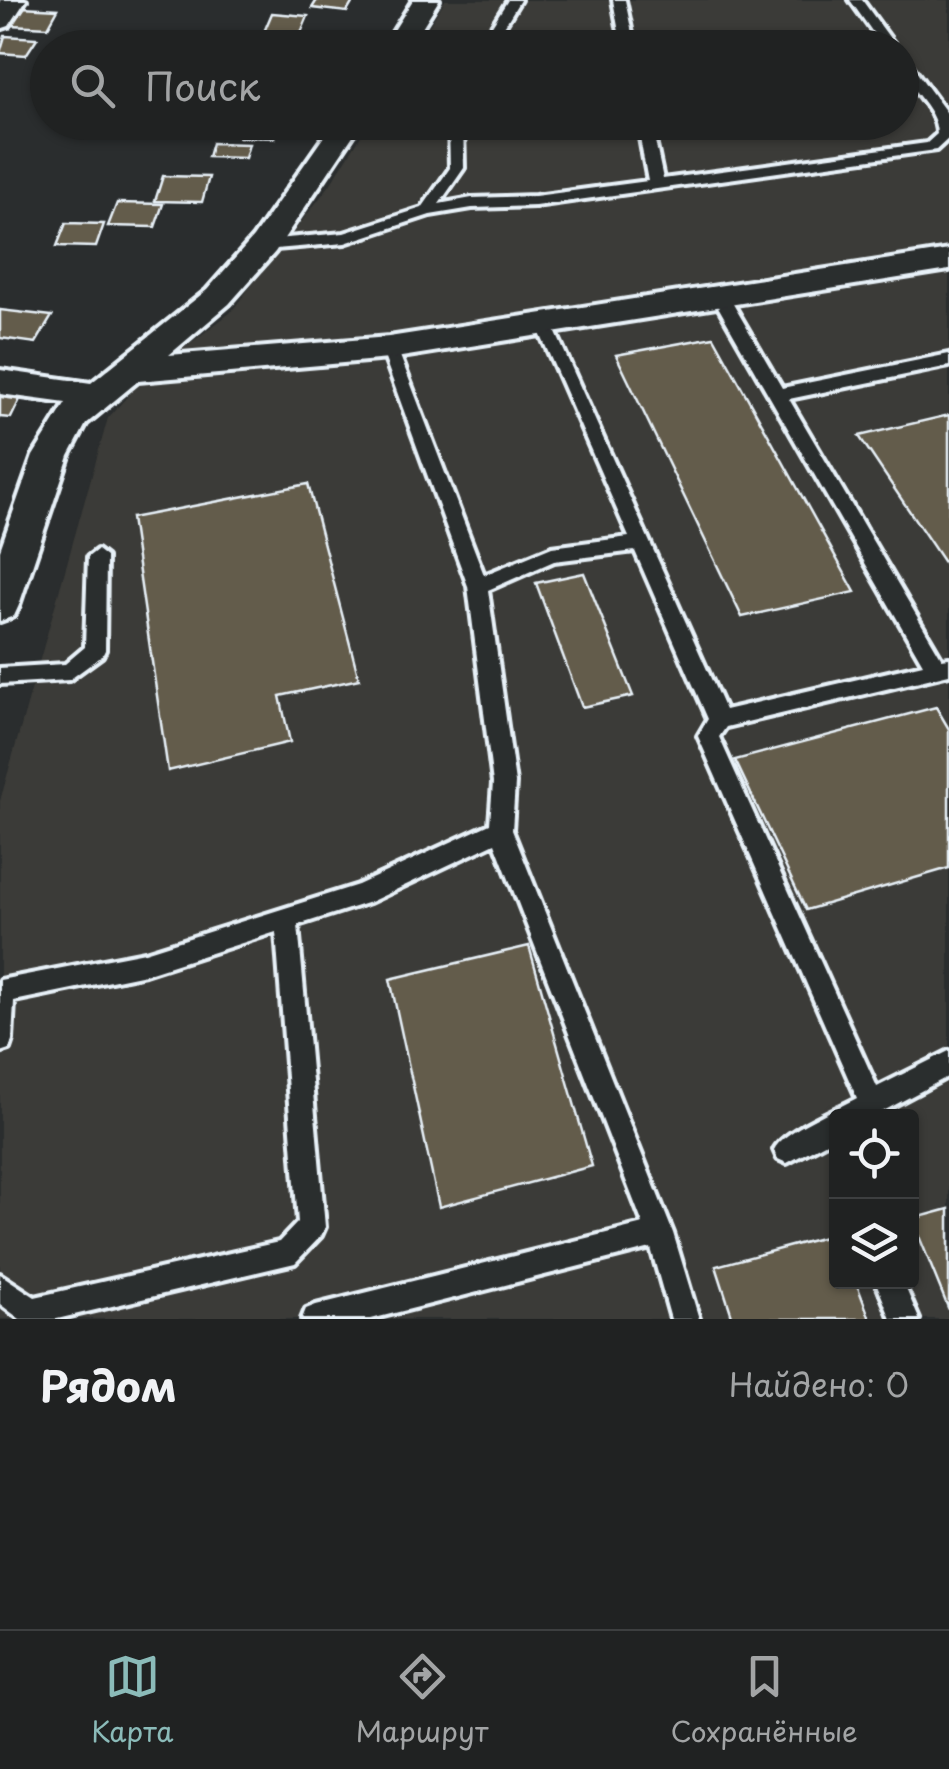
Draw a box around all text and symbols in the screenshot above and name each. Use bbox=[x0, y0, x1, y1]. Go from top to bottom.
search box bbox=[30, 30, 919, 140]
text: Поиск bbox=[145, 57, 260, 114]
icon: search bbox=[65, 58, 120, 113]
map controls bbox=[829, 1109, 919, 1289]
button: locate bbox=[829, 1109, 919, 1199]
button: layers bbox=[829, 1199, 919, 1289]
text: Рядом bbox=[40, 1353, 177, 1416]
text: Найдено: 0 bbox=[729, 1360, 909, 1408]
tab: Карта bbox=[91, 1649, 173, 1752]
tab: Маршрут bbox=[356, 1649, 488, 1752]
tab: Сохранённые bbox=[671, 1649, 858, 1752]

